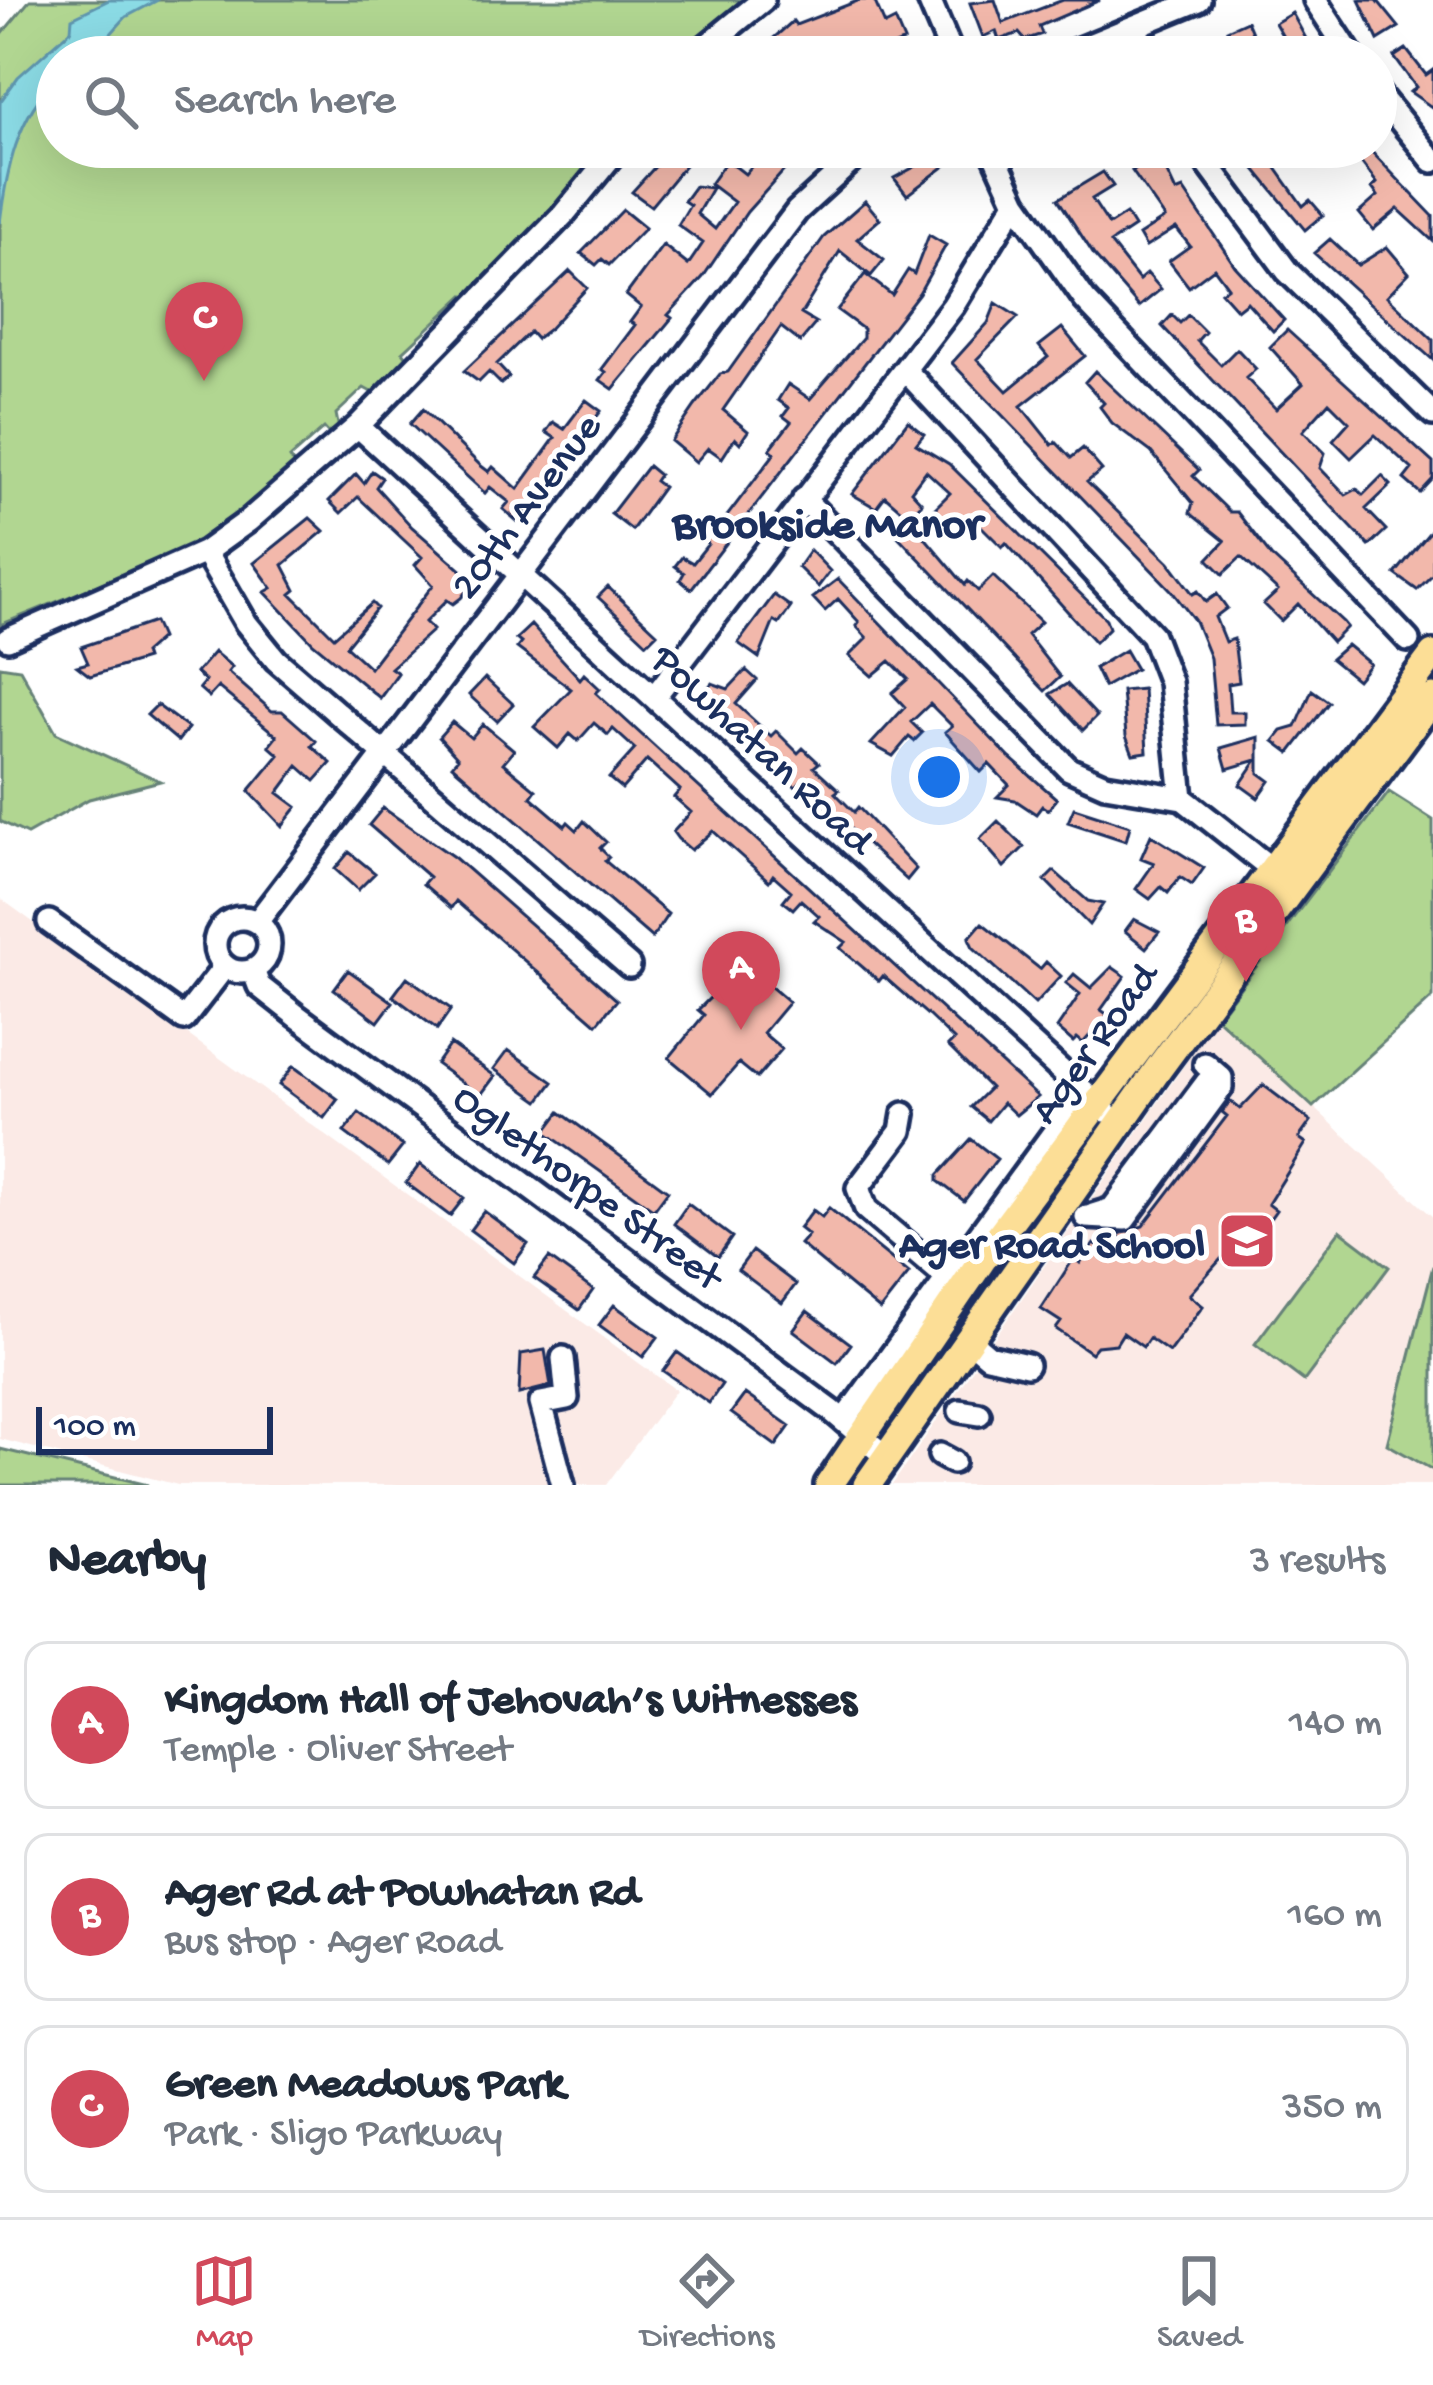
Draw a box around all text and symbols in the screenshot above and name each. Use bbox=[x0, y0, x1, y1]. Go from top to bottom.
search box bbox=[36, 36, 1397, 168]
icon: search bbox=[78, 69, 144, 135]
text: Search here bbox=[174, 76, 396, 129]
pin: C bbox=[165, 282, 243, 381]
street label: 20th Avenue bbox=[443, 405, 616, 611]
district label: Brookside Manor bbox=[670, 501, 986, 554]
street label: Powhatan Road bbox=[637, 636, 883, 870]
your location bbox=[909, 747, 969, 807]
pin: B bbox=[1207, 883, 1285, 982]
pin: A bbox=[702, 931, 780, 1030]
street label: Ager Road bbox=[1022, 953, 1174, 1135]
street label: Oglethorpe Street bbox=[441, 1076, 733, 1306]
school or university icon: Ager Road School bbox=[1216, 1210, 1278, 1272]
place label: Ager Road School bbox=[898, 1224, 1205, 1273]
scale bar bbox=[36, 1401, 273, 1454]
text: 100 m bbox=[54, 1409, 136, 1447]
text: Nearby bbox=[48, 1533, 206, 1593]
text: 3 results bbox=[1250, 1540, 1385, 1586]
text: Kingdom Hall of Jehovah’s Witnesses bbox=[165, 1676, 857, 1729]
text: A bbox=[78, 1702, 102, 1748]
text: 140 m bbox=[1289, 1702, 1382, 1748]
text: Temple · Oliver Street bbox=[165, 1729, 511, 1775]
text: Ager Rd at Powhatan Rd bbox=[165, 1868, 639, 1921]
text: B bbox=[80, 1894, 100, 1940]
text: 160 m bbox=[1287, 1894, 1382, 1940]
text: Bus stop · Ager Road bbox=[165, 1921, 501, 1967]
text: Green Meadows Park bbox=[165, 2060, 565, 2113]
text: C bbox=[79, 2086, 101, 2132]
text: 350 m bbox=[1282, 2086, 1382, 2132]
text: Park · Sligo Parkway bbox=[165, 2113, 502, 2159]
tab: Map bbox=[191, 2248, 257, 2358]
tab: Directions bbox=[640, 2248, 774, 2358]
tab: Saved bbox=[1157, 2248, 1242, 2358]

